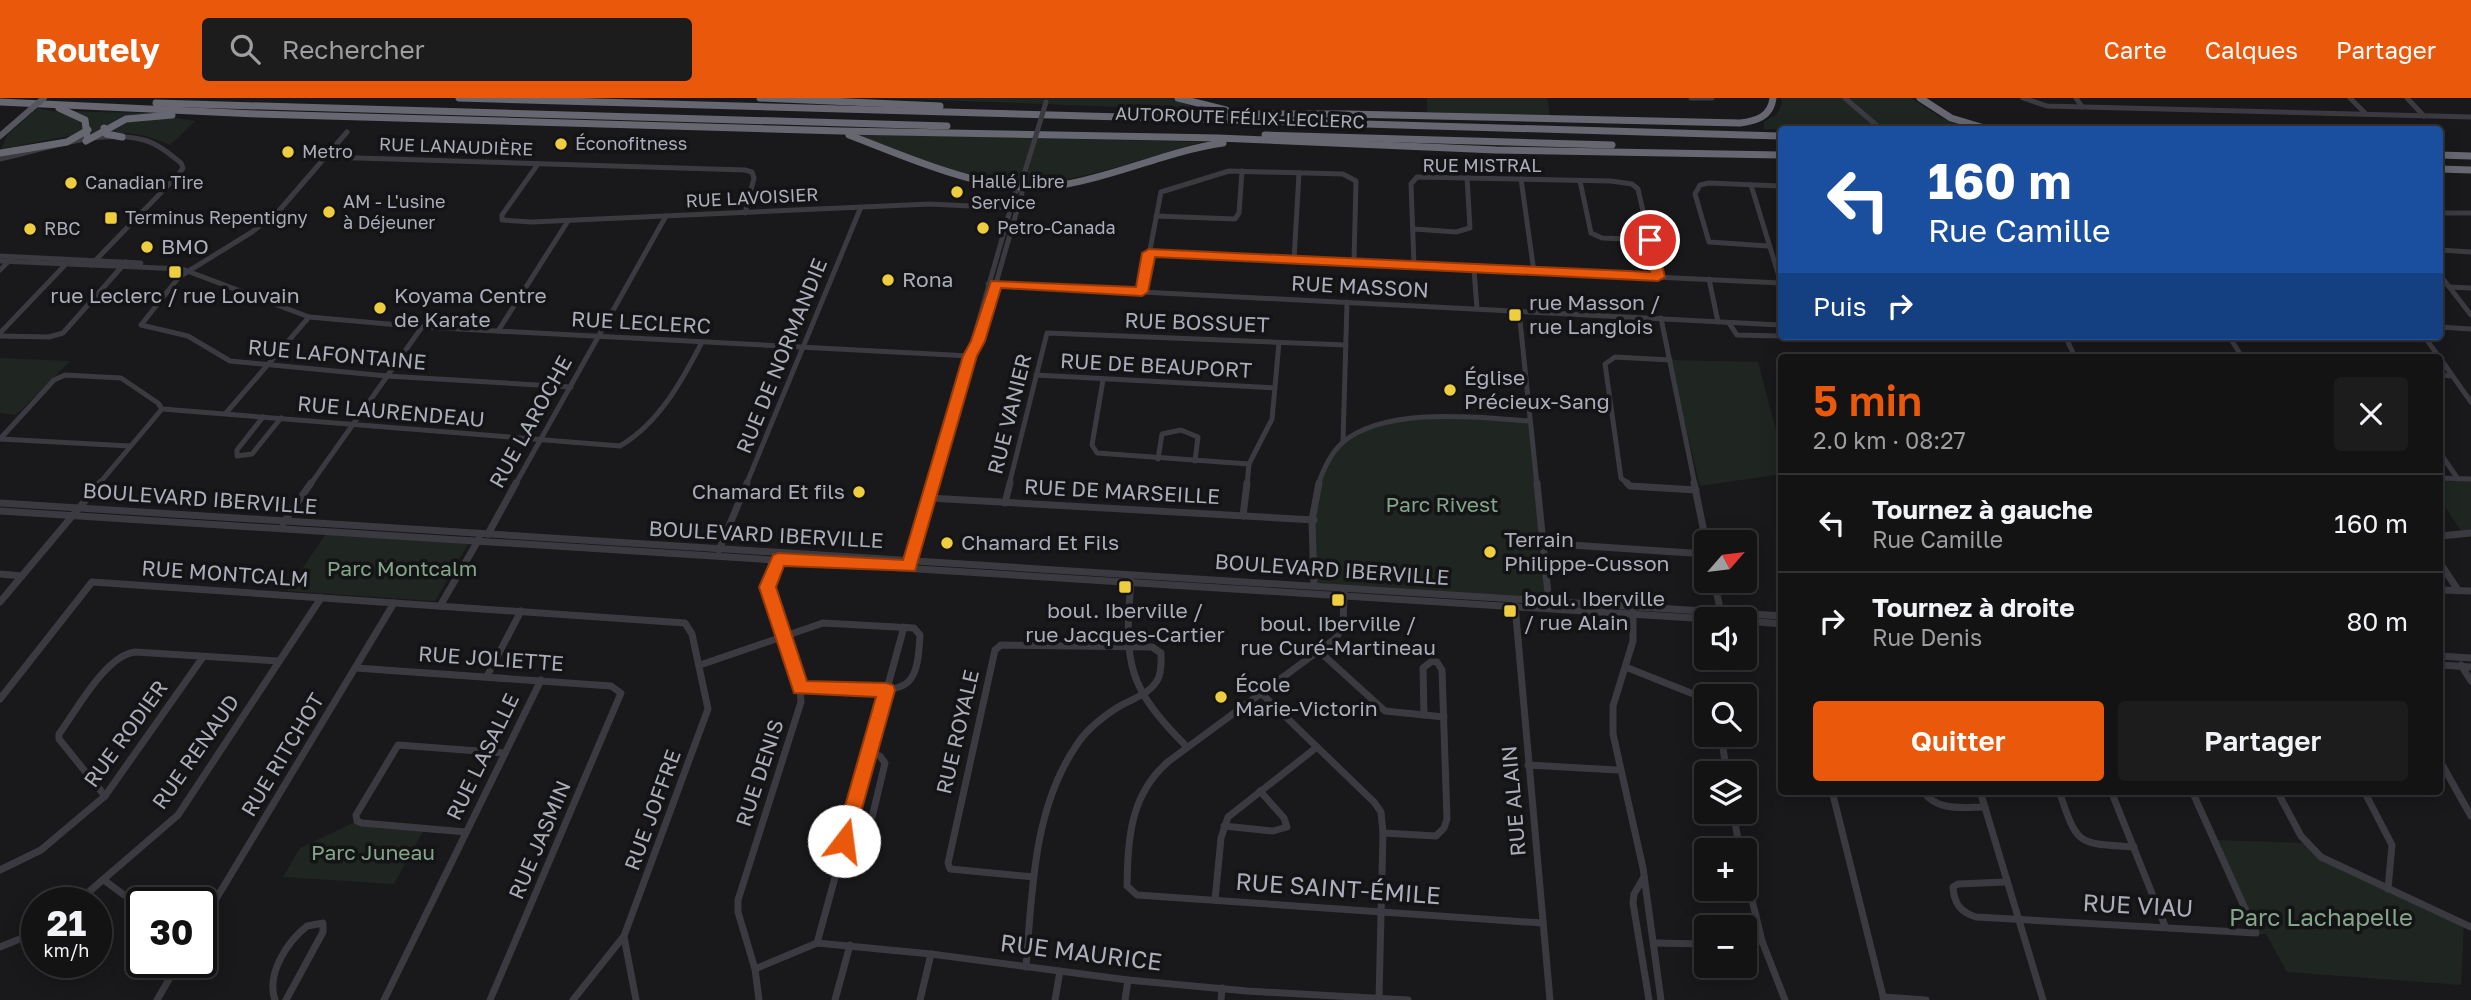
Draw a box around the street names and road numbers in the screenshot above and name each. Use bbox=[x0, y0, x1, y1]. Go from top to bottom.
street label: AUTOROUTE FÉLIX-LECLERC bbox=[1115, 102, 1365, 132]
street label: RUE LANAUDIÈRE bbox=[379, 132, 534, 160]
street label: RUE MISTRAL bbox=[1423, 154, 1541, 176]
street label: RUE LAVOISIER bbox=[685, 183, 819, 211]
street label: RUE DE NORMANDIE bbox=[730, 254, 832, 457]
street label: RUE MASSON bbox=[1291, 269, 1430, 303]
street label: RUE LECLERC bbox=[571, 305, 712, 339]
street label: RUE BOSSUET bbox=[1124, 306, 1270, 338]
street label: RUE LAFONTAINE bbox=[247, 333, 427, 375]
street label: RUE DE BEAUPORT bbox=[1059, 347, 1253, 383]
street label: RUE LAROCHE bbox=[483, 351, 577, 492]
street label: RUE VANIER bbox=[981, 351, 1037, 477]
street label: RUE LAURENDEAU bbox=[296, 390, 486, 432]
street label: RUE DE MARSEILLE bbox=[1023, 473, 1221, 509]
street label: BOULEVARD IBERVILLE bbox=[82, 477, 318, 519]
street label: BOULEVARD IBERVILLE bbox=[648, 515, 884, 553]
street label: BOULEVARD IBERVILLE bbox=[1214, 548, 1450, 590]
street label: RUE MONTCALM bbox=[141, 554, 310, 592]
street label: RUE JOLIETTE bbox=[417, 640, 565, 676]
street label: RUE ROYALE bbox=[930, 667, 984, 796]
street label: RUE RODIER bbox=[78, 675, 173, 792]
street label: RUE RITCHOT bbox=[235, 688, 329, 821]
street label: RUE RENAUD bbox=[146, 689, 244, 814]
street label: RUE LASALLE bbox=[440, 689, 524, 824]
street label: RUE DENIS bbox=[730, 716, 789, 829]
street label: RUE ALAIN bbox=[1495, 745, 1531, 857]
street label: RUE JOFFRE bbox=[618, 746, 686, 874]
street label: RUE JASMIN bbox=[502, 776, 576, 903]
street label: RUE SAINT-ÉMILE bbox=[1235, 866, 1442, 909]
street label: RUE VIAU bbox=[2082, 887, 2194, 922]
street label: RUE MAURICE bbox=[999, 927, 1164, 976]

